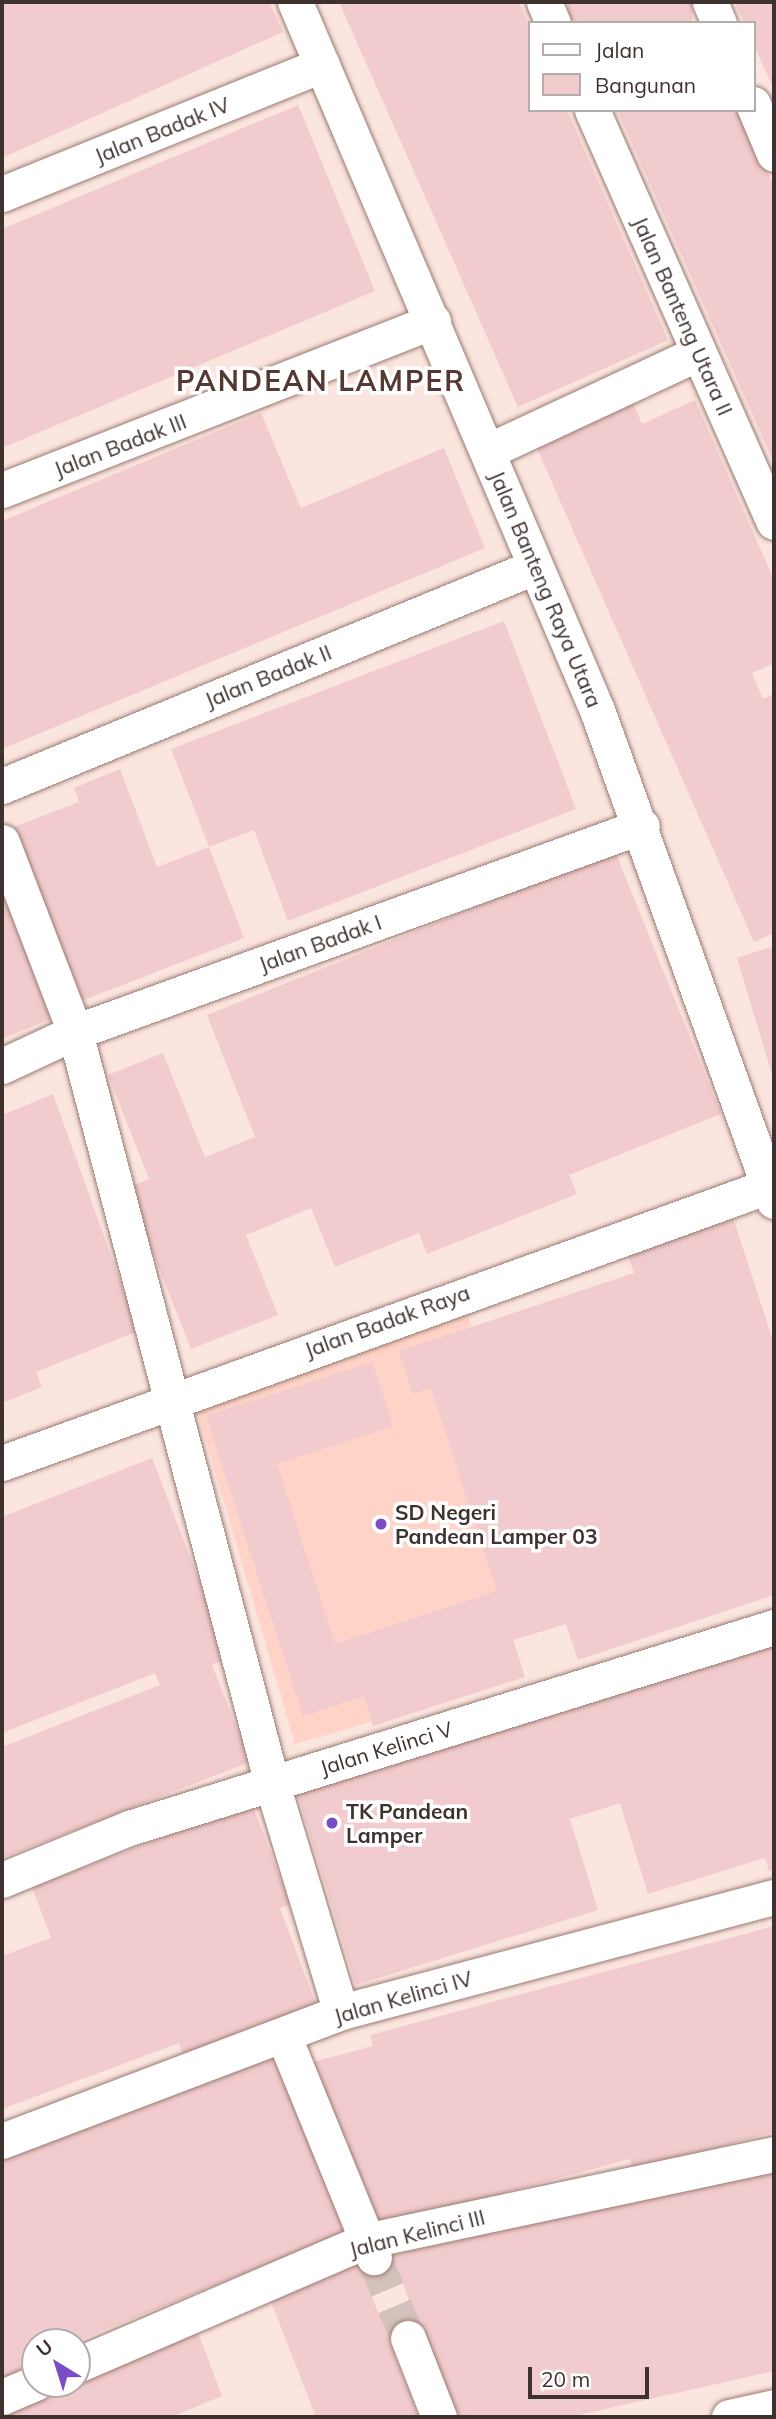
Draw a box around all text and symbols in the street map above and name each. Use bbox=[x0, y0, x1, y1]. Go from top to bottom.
legend bbox=[528, 21, 755, 112]
text: Jalan bbox=[595, 37, 644, 63]
text: Bangunan bbox=[595, 72, 696, 98]
street label: Jalan Badak IV bbox=[91, 91, 233, 169]
street label: Jalan Banteng Utara II bbox=[628, 213, 738, 419]
district label: PANDEAN LAMPER bbox=[178, 364, 464, 398]
street label: Jalan Badak III bbox=[50, 408, 190, 482]
street label: Jalan Banteng Raya Utara bbox=[485, 467, 607, 711]
street label: Jalan Badak II bbox=[201, 639, 335, 713]
street label: Jalan Badak I bbox=[255, 909, 385, 977]
street label: Jalan Badak Raya bbox=[301, 1279, 473, 1363]
place label: SD Negeri Pandean Lamper 03 bbox=[395, 1499, 598, 1549]
marker: SD Negeri Pandean Lamper 03 bbox=[373, 1516, 389, 1532]
street label: Jalan Kelinci V bbox=[317, 1716, 455, 1780]
place label: TK Pandean Lamper bbox=[346, 1798, 468, 1848]
marker: TK Pandean Lamper bbox=[324, 1815, 340, 1831]
street label: Jalan Kelinci IV bbox=[331, 1965, 475, 2029]
street label: Jalan Kelinci III bbox=[347, 2204, 487, 2262]
north arrow bbox=[21, 2328, 91, 2398]
text: U bbox=[31, 2334, 57, 2362]
scale bar bbox=[531, 2352, 652, 2396]
text: 20 m bbox=[541, 2366, 590, 2392]

